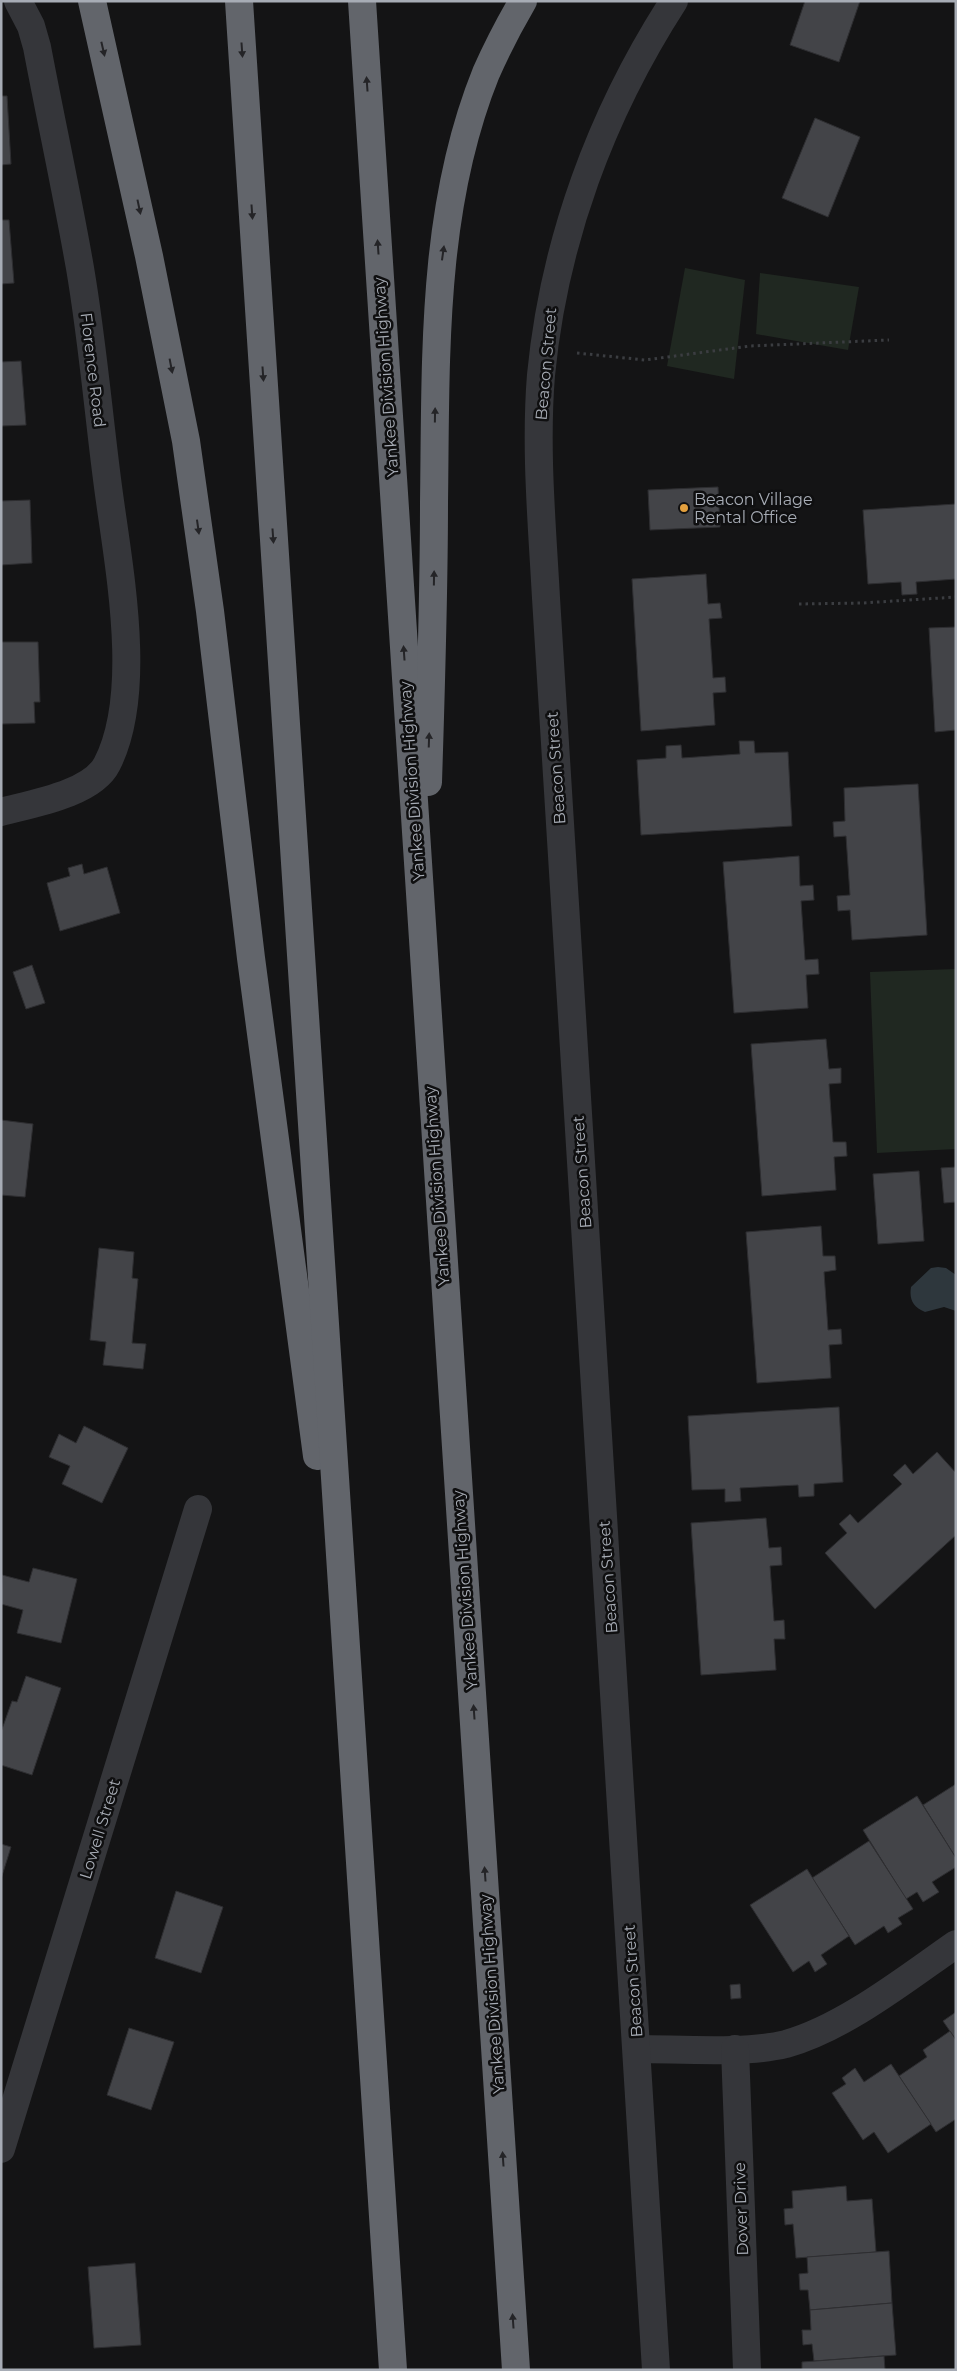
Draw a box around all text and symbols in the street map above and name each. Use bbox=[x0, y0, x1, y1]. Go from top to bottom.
one-way arrow bbox=[99, 41, 107, 56]
one-way arrow bbox=[238, 42, 246, 58]
one-way arrow bbox=[363, 76, 371, 92]
one-way arrow bbox=[135, 200, 143, 215]
one-way arrow bbox=[249, 204, 257, 220]
one-way arrow bbox=[373, 238, 381, 254]
one-way arrow bbox=[439, 245, 447, 261]
street label: Yankee Division Highway bbox=[370, 276, 402, 478]
street label: Beacon Street bbox=[532, 306, 560, 421]
street label: Florence Road bbox=[77, 311, 109, 429]
one-way arrow bbox=[168, 359, 176, 375]
one-way arrow bbox=[259, 367, 267, 383]
one-way arrow bbox=[431, 407, 439, 423]
place label: Beacon Village Rental Office bbox=[694, 490, 813, 527]
marker: Beacon Village Rental Office bbox=[678, 502, 690, 514]
one-way arrow bbox=[195, 519, 203, 535]
one-way arrow bbox=[270, 529, 278, 545]
one-way arrow bbox=[430, 570, 438, 586]
one-way arrow bbox=[399, 645, 407, 661]
street label: Yankee Division Highway bbox=[396, 680, 428, 882]
street label: Beacon Street bbox=[543, 710, 569, 825]
one-way arrow bbox=[425, 732, 433, 748]
street label: Yankee Division Highway bbox=[421, 1085, 453, 1287]
street label: Beacon Street bbox=[569, 1114, 595, 1229]
street label: Yankee Division Highway bbox=[449, 1489, 481, 1691]
street label: Beacon Street bbox=[595, 1519, 621, 1634]
one-way arrow bbox=[469, 1704, 477, 1720]
street label: Lowell Street bbox=[76, 1776, 124, 1881]
one-way arrow bbox=[480, 1866, 488, 1882]
street label: Yankee Division Highway bbox=[476, 1893, 508, 2095]
street label: Beacon Street bbox=[620, 1923, 646, 2038]
one-way arrow bbox=[498, 2151, 506, 2167]
street label: Dover Drive bbox=[730, 2162, 752, 2256]
one-way arrow bbox=[508, 2313, 516, 2329]

